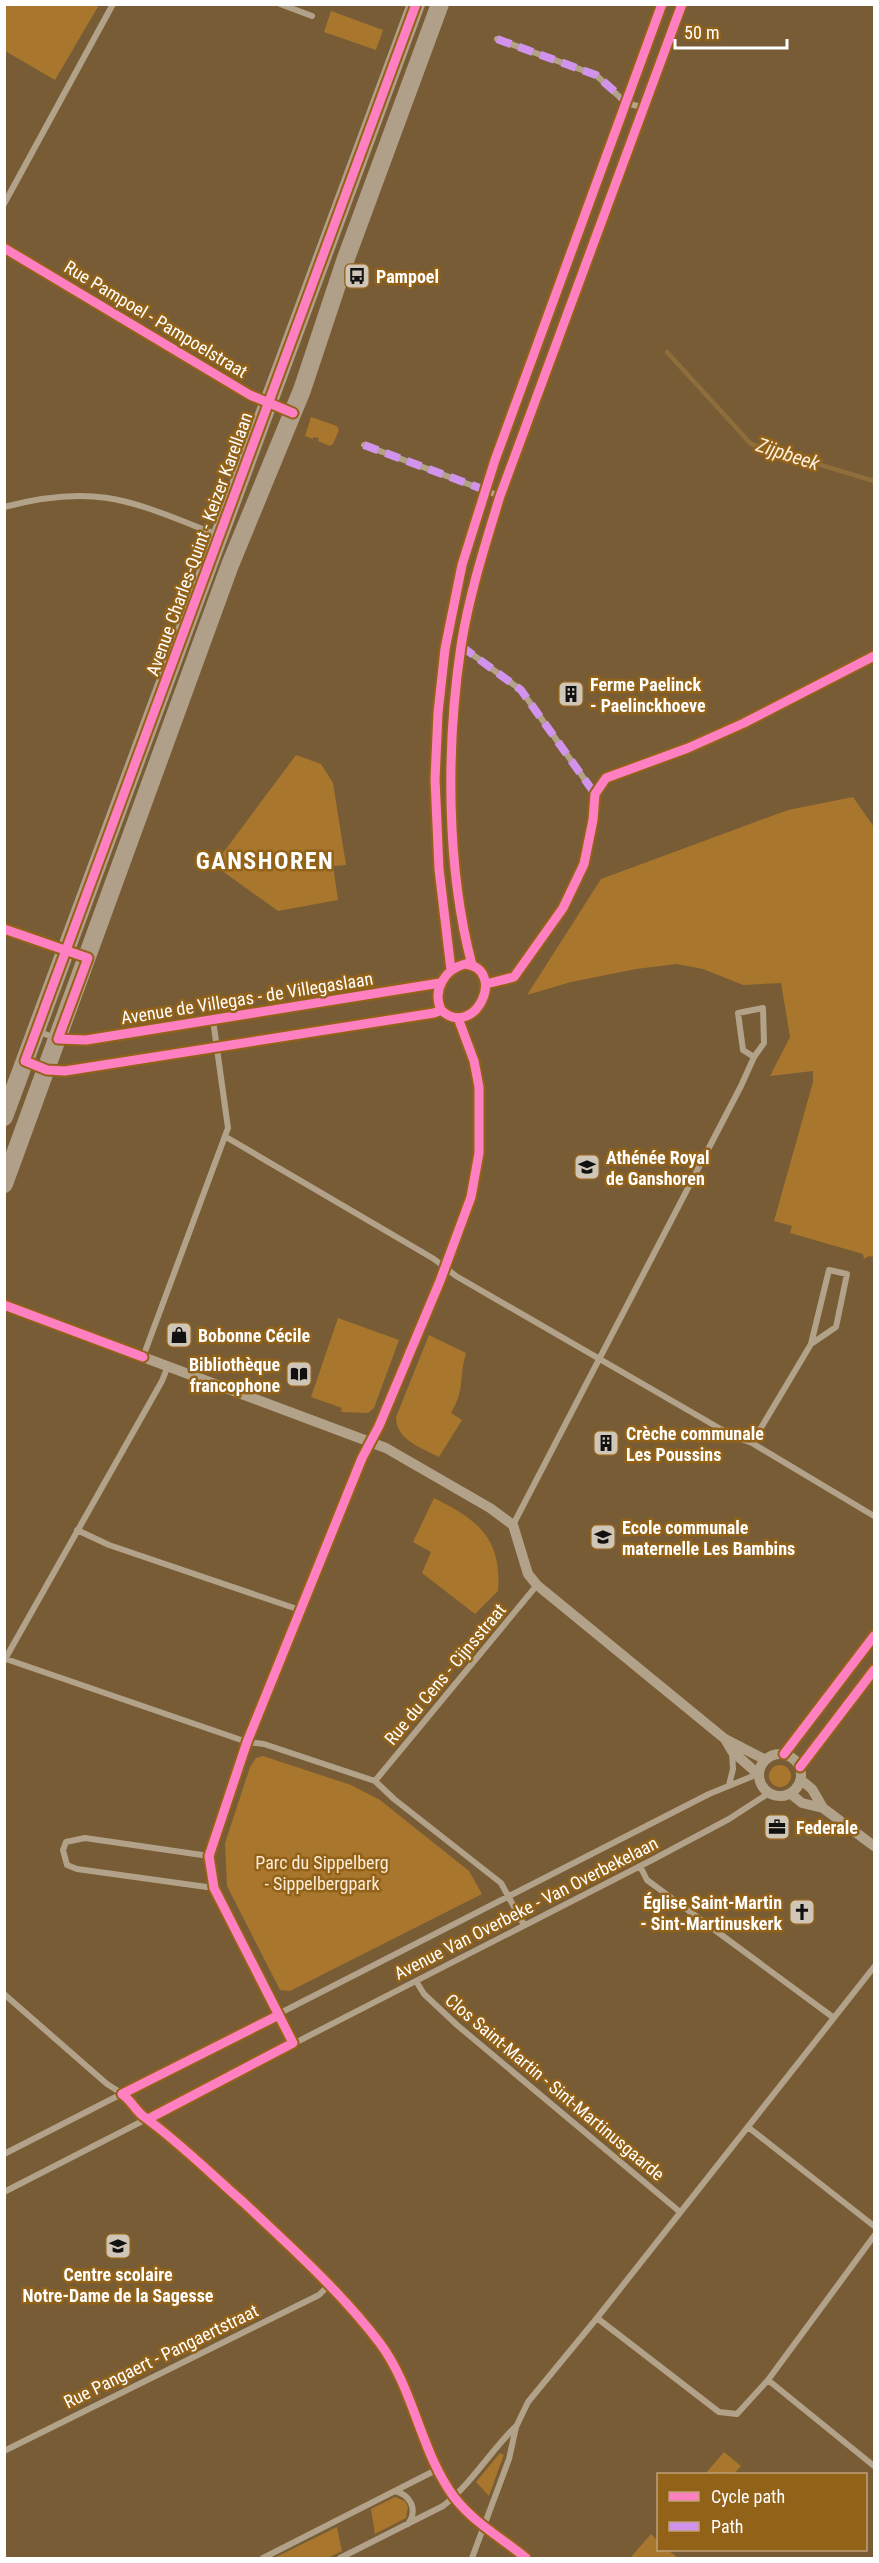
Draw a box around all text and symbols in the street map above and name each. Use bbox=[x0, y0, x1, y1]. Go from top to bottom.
scale bar bbox=[675, 12, 788, 50]
text: 50 m bbox=[684, 22, 719, 43]
street label: Rue Pampoel - Pampoelstraat bbox=[61, 256, 251, 382]
bus stop icon: Pampoel bbox=[342, 261, 372, 291]
place label: Pampoel bbox=[376, 266, 439, 287]
street label: Avenue Charles-Quint - Keizer Karellaan bbox=[141, 409, 257, 679]
water label: Zijpbeek bbox=[752, 432, 824, 476]
place label: Ferme Paelinck - Paelinckhoeve bbox=[590, 674, 706, 716]
building icon: Ferme Paelinck - Paelinckhoeve bbox=[556, 679, 586, 709]
district label: GANSHOREN bbox=[196, 847, 334, 875]
street label: Avenue de Villegas - de Villegaslaan bbox=[119, 968, 375, 1028]
place label: Athénée Royal de Ganshoren bbox=[606, 1147, 710, 1189]
school or university icon: Athénée Royal de Ganshoren bbox=[572, 1152, 602, 1182]
shop icon: Bobonne Cécile bbox=[164, 1320, 194, 1350]
place label: Bobonne Cécile bbox=[198, 1325, 311, 1346]
place label: Bibliothèque francophone bbox=[189, 1354, 280, 1396]
library icon: Bibliothèque francophone bbox=[284, 1359, 314, 1389]
place label: Crèche communale Les Poussins bbox=[626, 1423, 764, 1465]
building icon: Crèche communale Les Poussins bbox=[591, 1428, 621, 1458]
place label: Ecole communale maternelle Les Bambins bbox=[622, 1517, 795, 1559]
school or university icon: Ecole communale maternelle Les Bambins bbox=[588, 1522, 618, 1552]
street label: Rue du Cens - Cijnsstraat bbox=[380, 1599, 510, 1749]
office icon: Federale bbox=[762, 1812, 792, 1842]
place label: Federale bbox=[796, 1817, 858, 1838]
street label: Avenue Van Overbeke - Van Overbekelaan bbox=[391, 1832, 661, 1984]
park label: Parc du Sippelberg - Sippelbergpark bbox=[255, 1852, 389, 1894]
place label: Église Saint-Martin - Sint-Martinuskerk bbox=[640, 1892, 782, 1934]
church icon: Église Saint-Martin - Sint-Martinuskerk bbox=[787, 1897, 817, 1927]
street label: Clos Saint-Martin - Sint-Martinusgaarde bbox=[441, 1989, 669, 2185]
school or university icon: Centre scolaire Notre-Dame de la Sagesse bbox=[103, 2231, 133, 2261]
place label: Centre scolaire Notre-Dame de la Sagesse bbox=[23, 2264, 214, 2306]
street label: Rue Pangaert - Pangaertstraat bbox=[60, 2300, 262, 2412]
legend bbox=[657, 2473, 867, 2551]
text: Cycle path bbox=[711, 2486, 785, 2507]
text: Path bbox=[711, 2516, 744, 2537]

